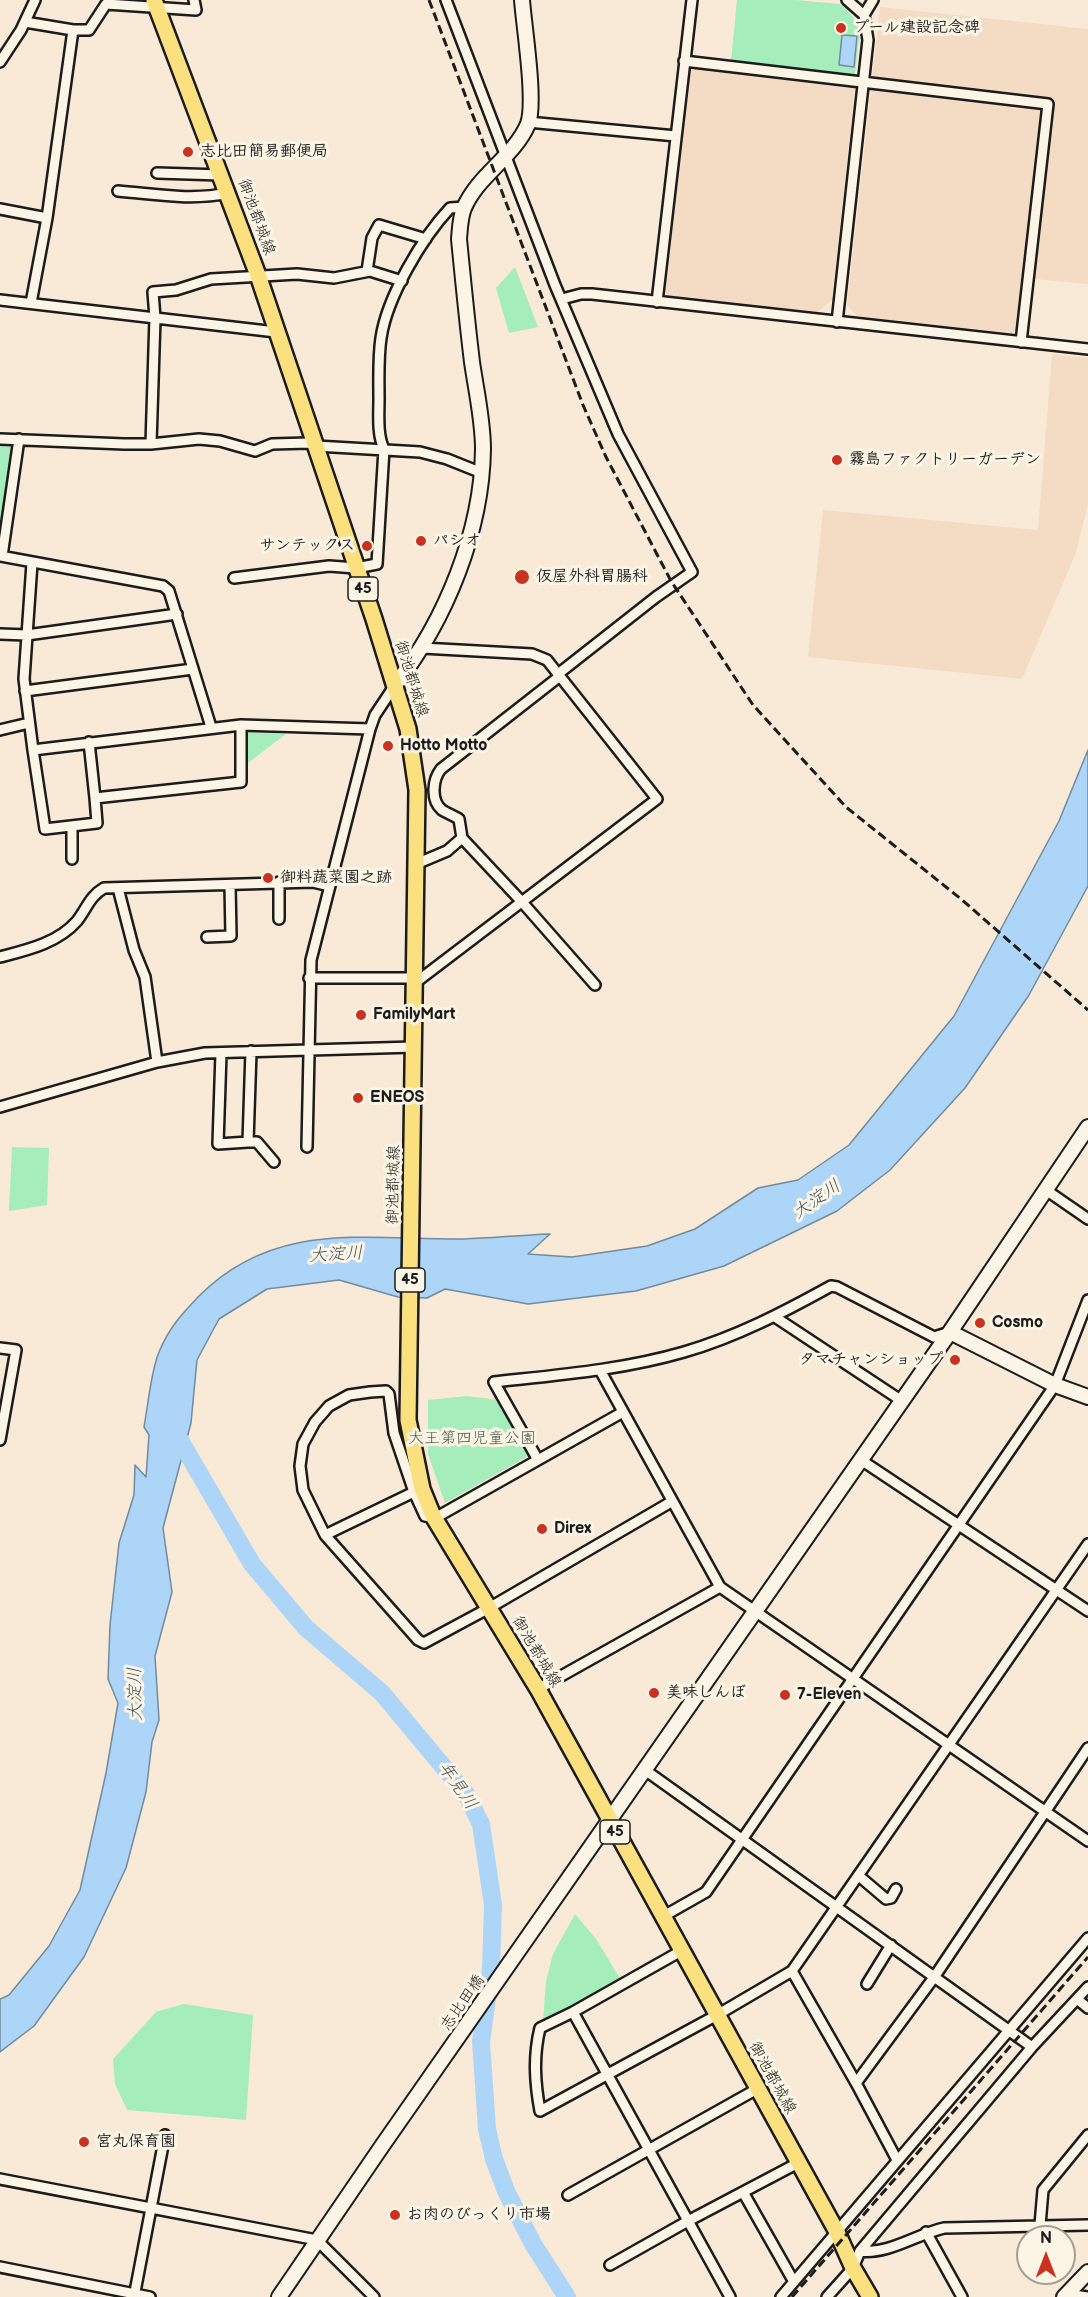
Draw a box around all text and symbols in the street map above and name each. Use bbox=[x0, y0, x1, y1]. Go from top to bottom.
place label: プール建設記念碑 bbox=[853, 18, 980, 38]
marker: プール建設記念碑 bbox=[834, 21, 848, 35]
place label: 志比田簡易郵便局 bbox=[200, 142, 328, 162]
marker: 志比田簡易郵便局 bbox=[181, 145, 195, 159]
street label: 御池都城線 bbox=[233, 176, 279, 258]
place label: 霧島ファクトリーガーデン bbox=[849, 450, 1041, 470]
marker: 霧島ファクトリーガーデン bbox=[830, 453, 844, 467]
place label: パシオ bbox=[433, 531, 481, 551]
marker: パシオ bbox=[414, 534, 428, 548]
place label: サンテックス bbox=[259, 536, 355, 556]
marker: サンテックス bbox=[360, 539, 374, 553]
place label: 仮屋外科胃腸科 bbox=[536, 567, 648, 587]
marker: 仮屋外科胃腸科 bbox=[513, 568, 531, 586]
road number: 45 bbox=[348, 577, 378, 601]
street label: 御池都城線 bbox=[390, 638, 432, 720]
place label: Hotto Motto bbox=[400, 736, 487, 756]
marker: Hotto Motto bbox=[381, 739, 395, 753]
place label: 御料蔬菜園之跡 bbox=[280, 868, 392, 888]
marker: 御料蔬菜園之跡 bbox=[261, 871, 275, 885]
place label: FamilyMart bbox=[373, 1005, 455, 1025]
marker: FamilyMart bbox=[354, 1008, 368, 1022]
place label: ENEOS bbox=[370, 1088, 424, 1108]
marker: ENEOS bbox=[351, 1091, 365, 1105]
street label: 御池都城線 bbox=[384, 1145, 404, 1225]
water label: 大淀川 bbox=[789, 1176, 845, 1224]
water label: 大淀川 bbox=[308, 1243, 364, 1267]
road number: 45 bbox=[395, 1268, 425, 1292]
place label: Cosmo bbox=[992, 1313, 1043, 1333]
marker: Cosmo bbox=[973, 1316, 987, 1330]
place label: タマチャンショップ bbox=[799, 1350, 943, 1370]
marker: タマチャンショップ bbox=[948, 1353, 962, 1367]
park label: 大王第四児童公園 bbox=[408, 1429, 536, 1449]
place label: Direx bbox=[554, 1519, 591, 1539]
marker: Direx bbox=[535, 1522, 549, 1536]
street label: 御池都城線 bbox=[507, 1613, 565, 1691]
water label: 大淀川 bbox=[125, 1667, 147, 1721]
place label: 美味しんぼ bbox=[666, 1683, 746, 1703]
place label: 7-Eleven bbox=[797, 1685, 861, 1705]
marker: 美味しんぼ bbox=[647, 1686, 661, 1700]
marker: 7-Eleven bbox=[778, 1688, 792, 1702]
water label: 年見川 bbox=[433, 1758, 481, 1814]
road number: 45 bbox=[600, 1820, 630, 1844]
street label: 志比田橋 bbox=[437, 1971, 489, 2035]
street label: 御池都城線 bbox=[744, 2038, 800, 2118]
place label: 宮丸保育園 bbox=[96, 2132, 176, 2152]
marker: 宮丸保育園 bbox=[77, 2135, 91, 2149]
place label: お肉のびっくり市場 bbox=[407, 2205, 551, 2225]
marker: お肉のびっくり市場 bbox=[388, 2208, 402, 2222]
north arrow bbox=[1016, 2225, 1076, 2285]
text: N bbox=[1040, 2229, 1052, 2248]

